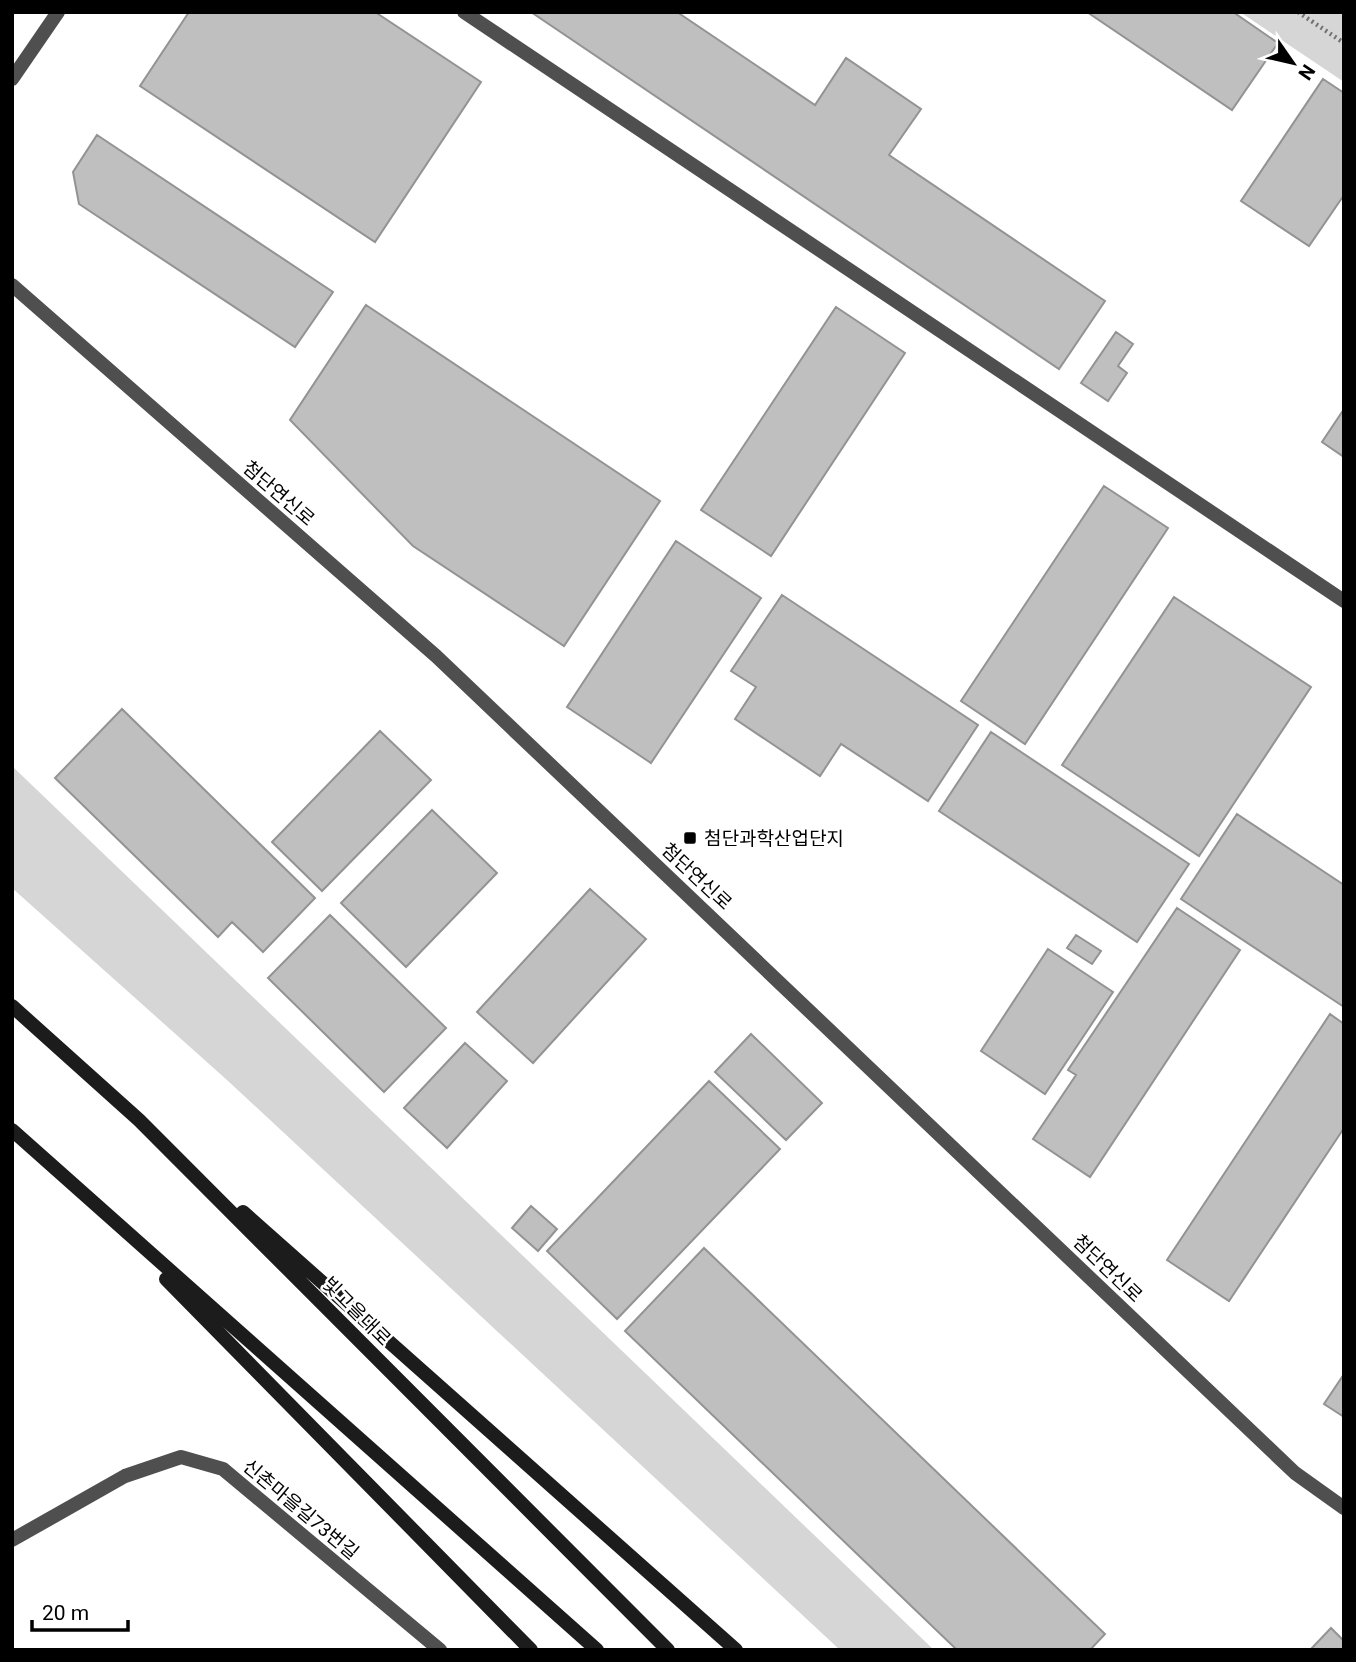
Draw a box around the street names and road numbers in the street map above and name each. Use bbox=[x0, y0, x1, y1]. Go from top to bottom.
street label: 첨단연신로 bbox=[238, 456, 319, 531]
street label: 첨단연신로 bbox=[657, 838, 736, 915]
street label: 첨단연신로 bbox=[1068, 1230, 1147, 1307]
street label: 빛고을대로 bbox=[318, 1272, 396, 1350]
street label: 신촌마을길73번길 bbox=[238, 1454, 363, 1564]

